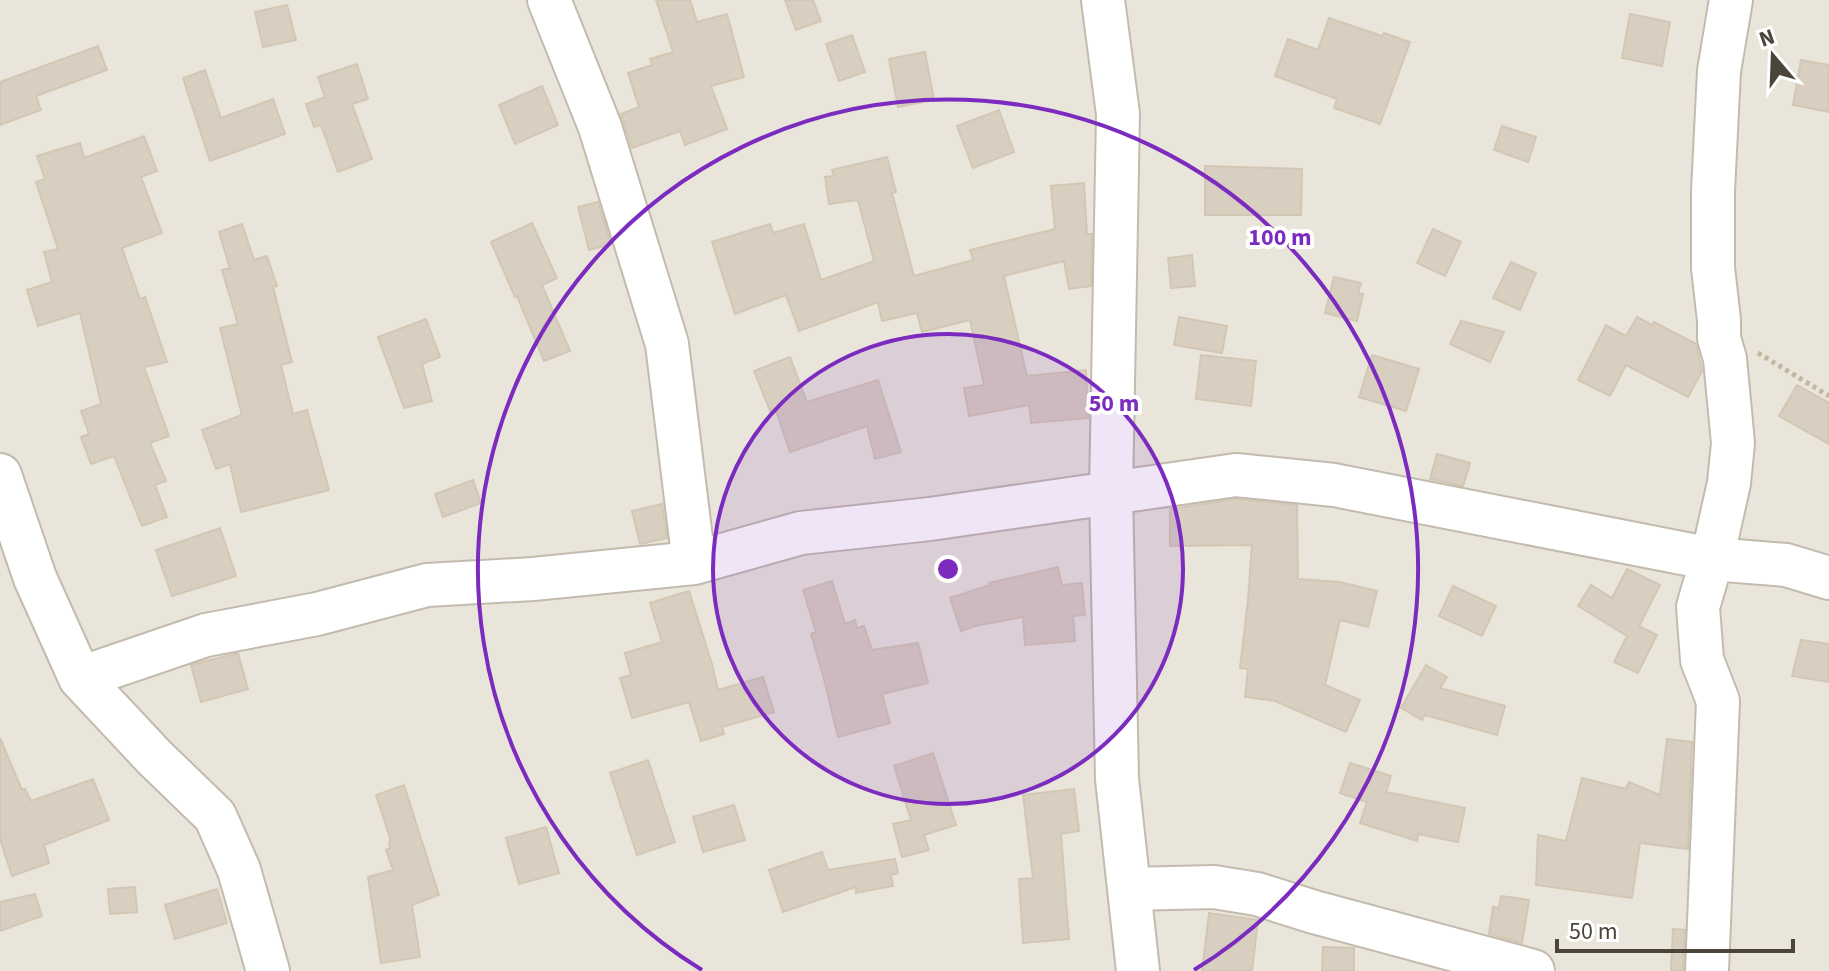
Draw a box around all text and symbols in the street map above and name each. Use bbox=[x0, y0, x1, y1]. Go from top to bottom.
north arrow bbox=[1733, 16, 1813, 96]
text: N bbox=[1755, 21, 1779, 56]
text: 100 m bbox=[1248, 220, 1312, 255]
text: 50 m bbox=[1089, 386, 1139, 421]
centre of rings bbox=[934, 555, 962, 583]
scale bar bbox=[1557, 903, 1793, 953]
text: 50 m bbox=[1569, 914, 1618, 949]

